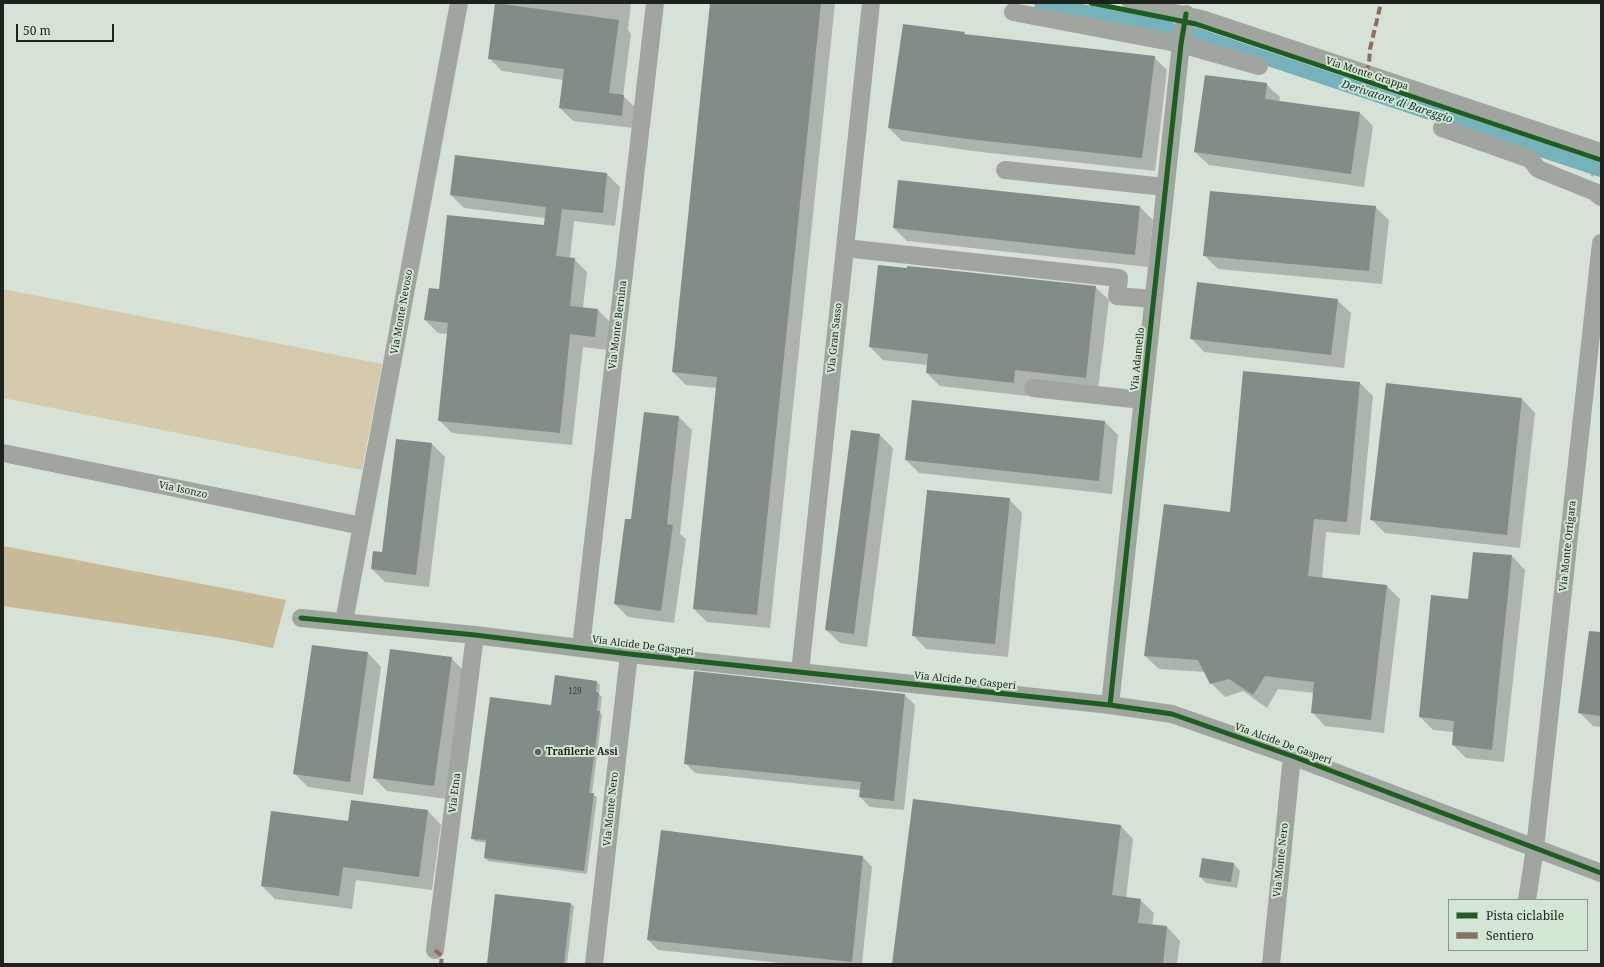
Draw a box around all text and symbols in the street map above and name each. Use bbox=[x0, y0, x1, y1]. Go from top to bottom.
scale bar bbox=[18, 16, 116, 42]
text: 50 m bbox=[23, 22, 51, 39]
street label: Via Monte Grappa bbox=[1324, 55, 1410, 93]
water label: Derivatore di Bareggio bbox=[1340, 78, 1454, 126]
street label: Via Monte Nevoso bbox=[389, 269, 415, 355]
street label: Via Monte Bernina bbox=[607, 280, 629, 370]
street label: Via Gran Sasso bbox=[825, 302, 845, 374]
street label: Via Adamello bbox=[1129, 327, 1147, 391]
street label: Via Isonzo bbox=[158, 479, 208, 501]
street label: Via Monte Ortigara bbox=[1557, 500, 1579, 592]
street label: Via Alcide De Gasperi bbox=[591, 634, 695, 658]
street label: Via Alcide De Gasperi bbox=[913, 670, 1017, 692]
house number: 129 bbox=[568, 687, 582, 697]
street label: Via Alcide De Gasperi bbox=[1233, 721, 1333, 767]
place label: Trafilerie Assi bbox=[546, 746, 618, 758]
marker: Trafilerie Assi bbox=[533, 747, 543, 757]
street label: Via Monte Nero bbox=[601, 771, 621, 847]
street label: Via Etna bbox=[447, 772, 463, 814]
street label: Via Monte Nero bbox=[1271, 822, 1291, 898]
legend bbox=[1448, 899, 1588, 951]
text: Pista ciclabile bbox=[1486, 907, 1564, 924]
text: Sentiero bbox=[1486, 927, 1534, 944]

